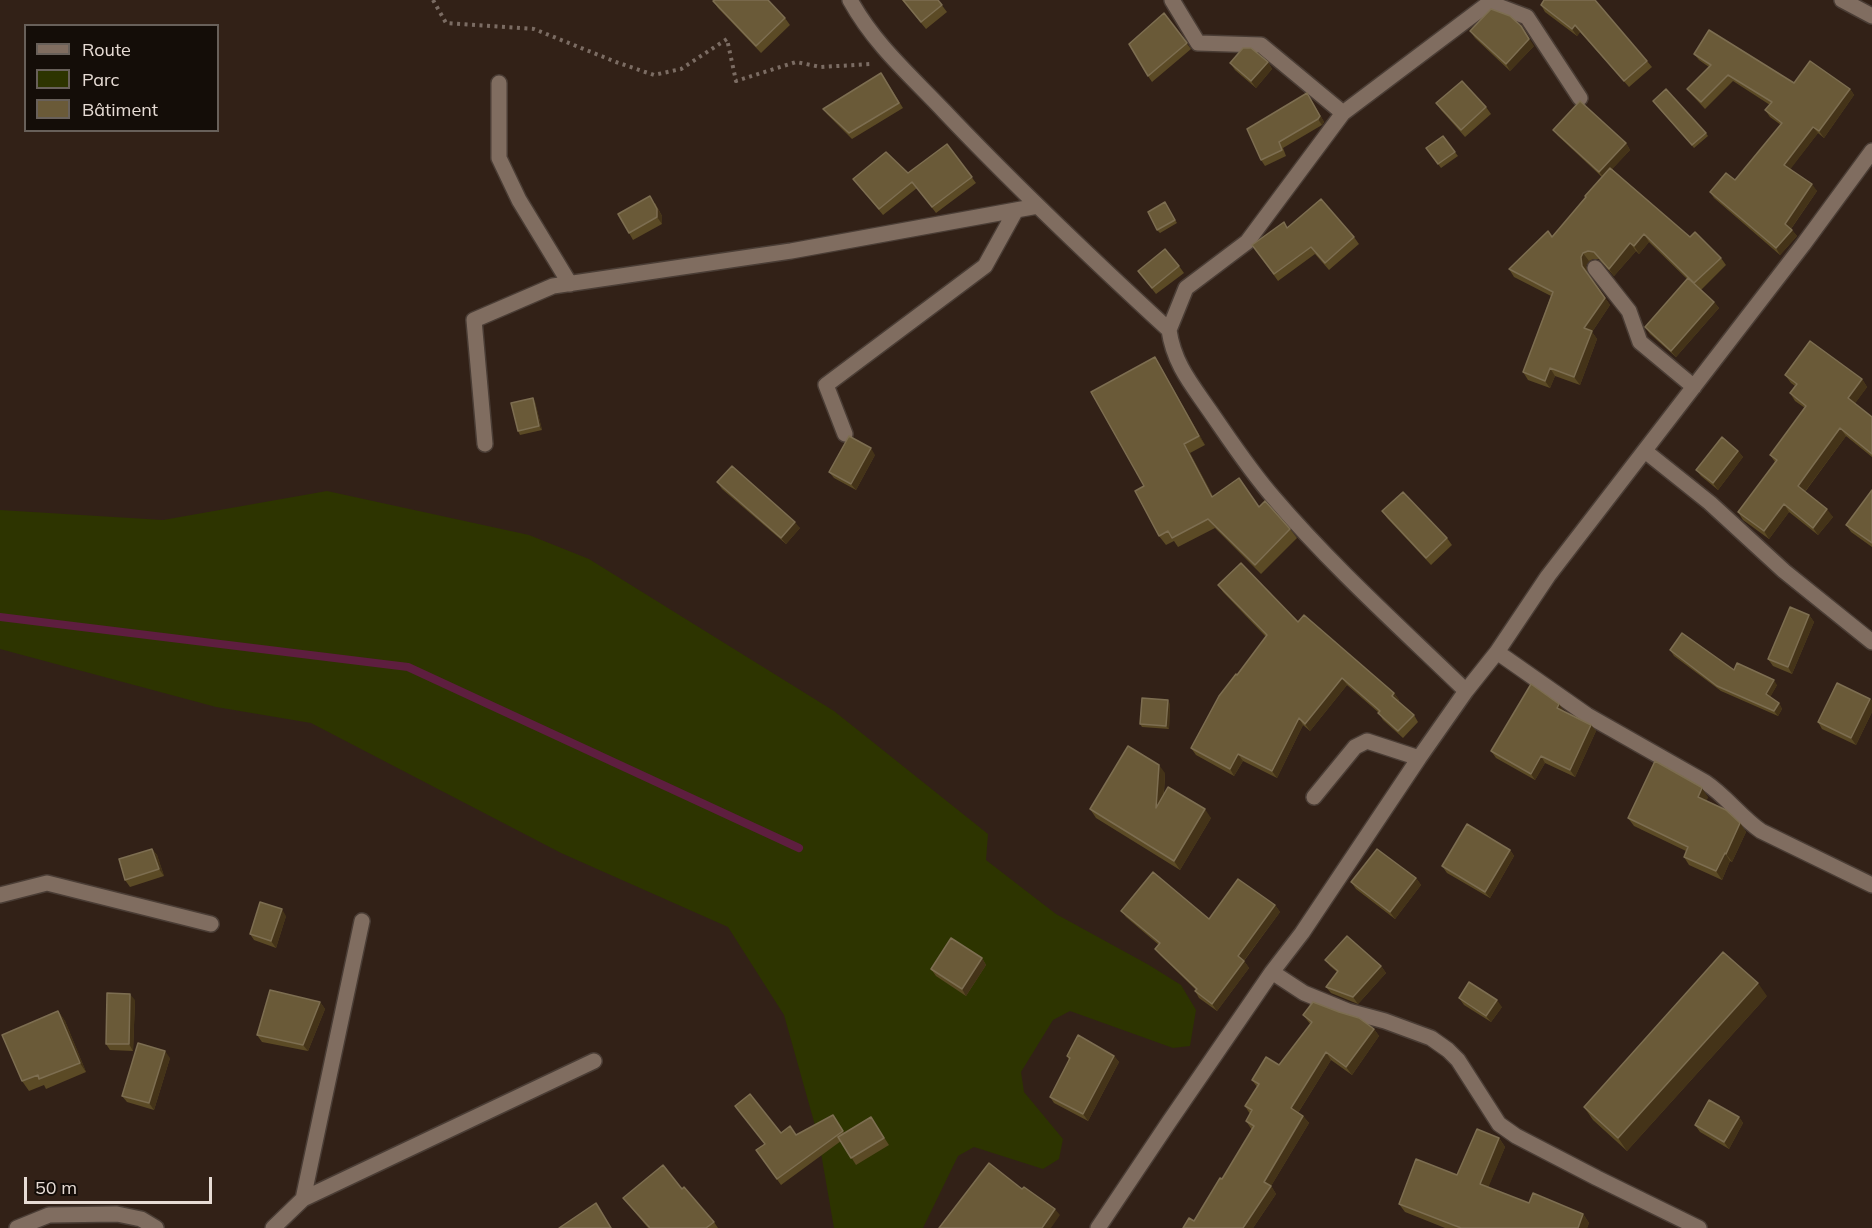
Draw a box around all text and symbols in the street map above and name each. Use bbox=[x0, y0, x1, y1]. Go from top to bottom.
legend bbox=[24, 24, 219, 132]
text: Route bbox=[82, 38, 131, 61]
text: Parc bbox=[82, 68, 119, 91]
text: Bâtiment bbox=[82, 98, 158, 121]
scale bar bbox=[27, 1165, 214, 1203]
text: 50 m bbox=[35, 1176, 77, 1199]

